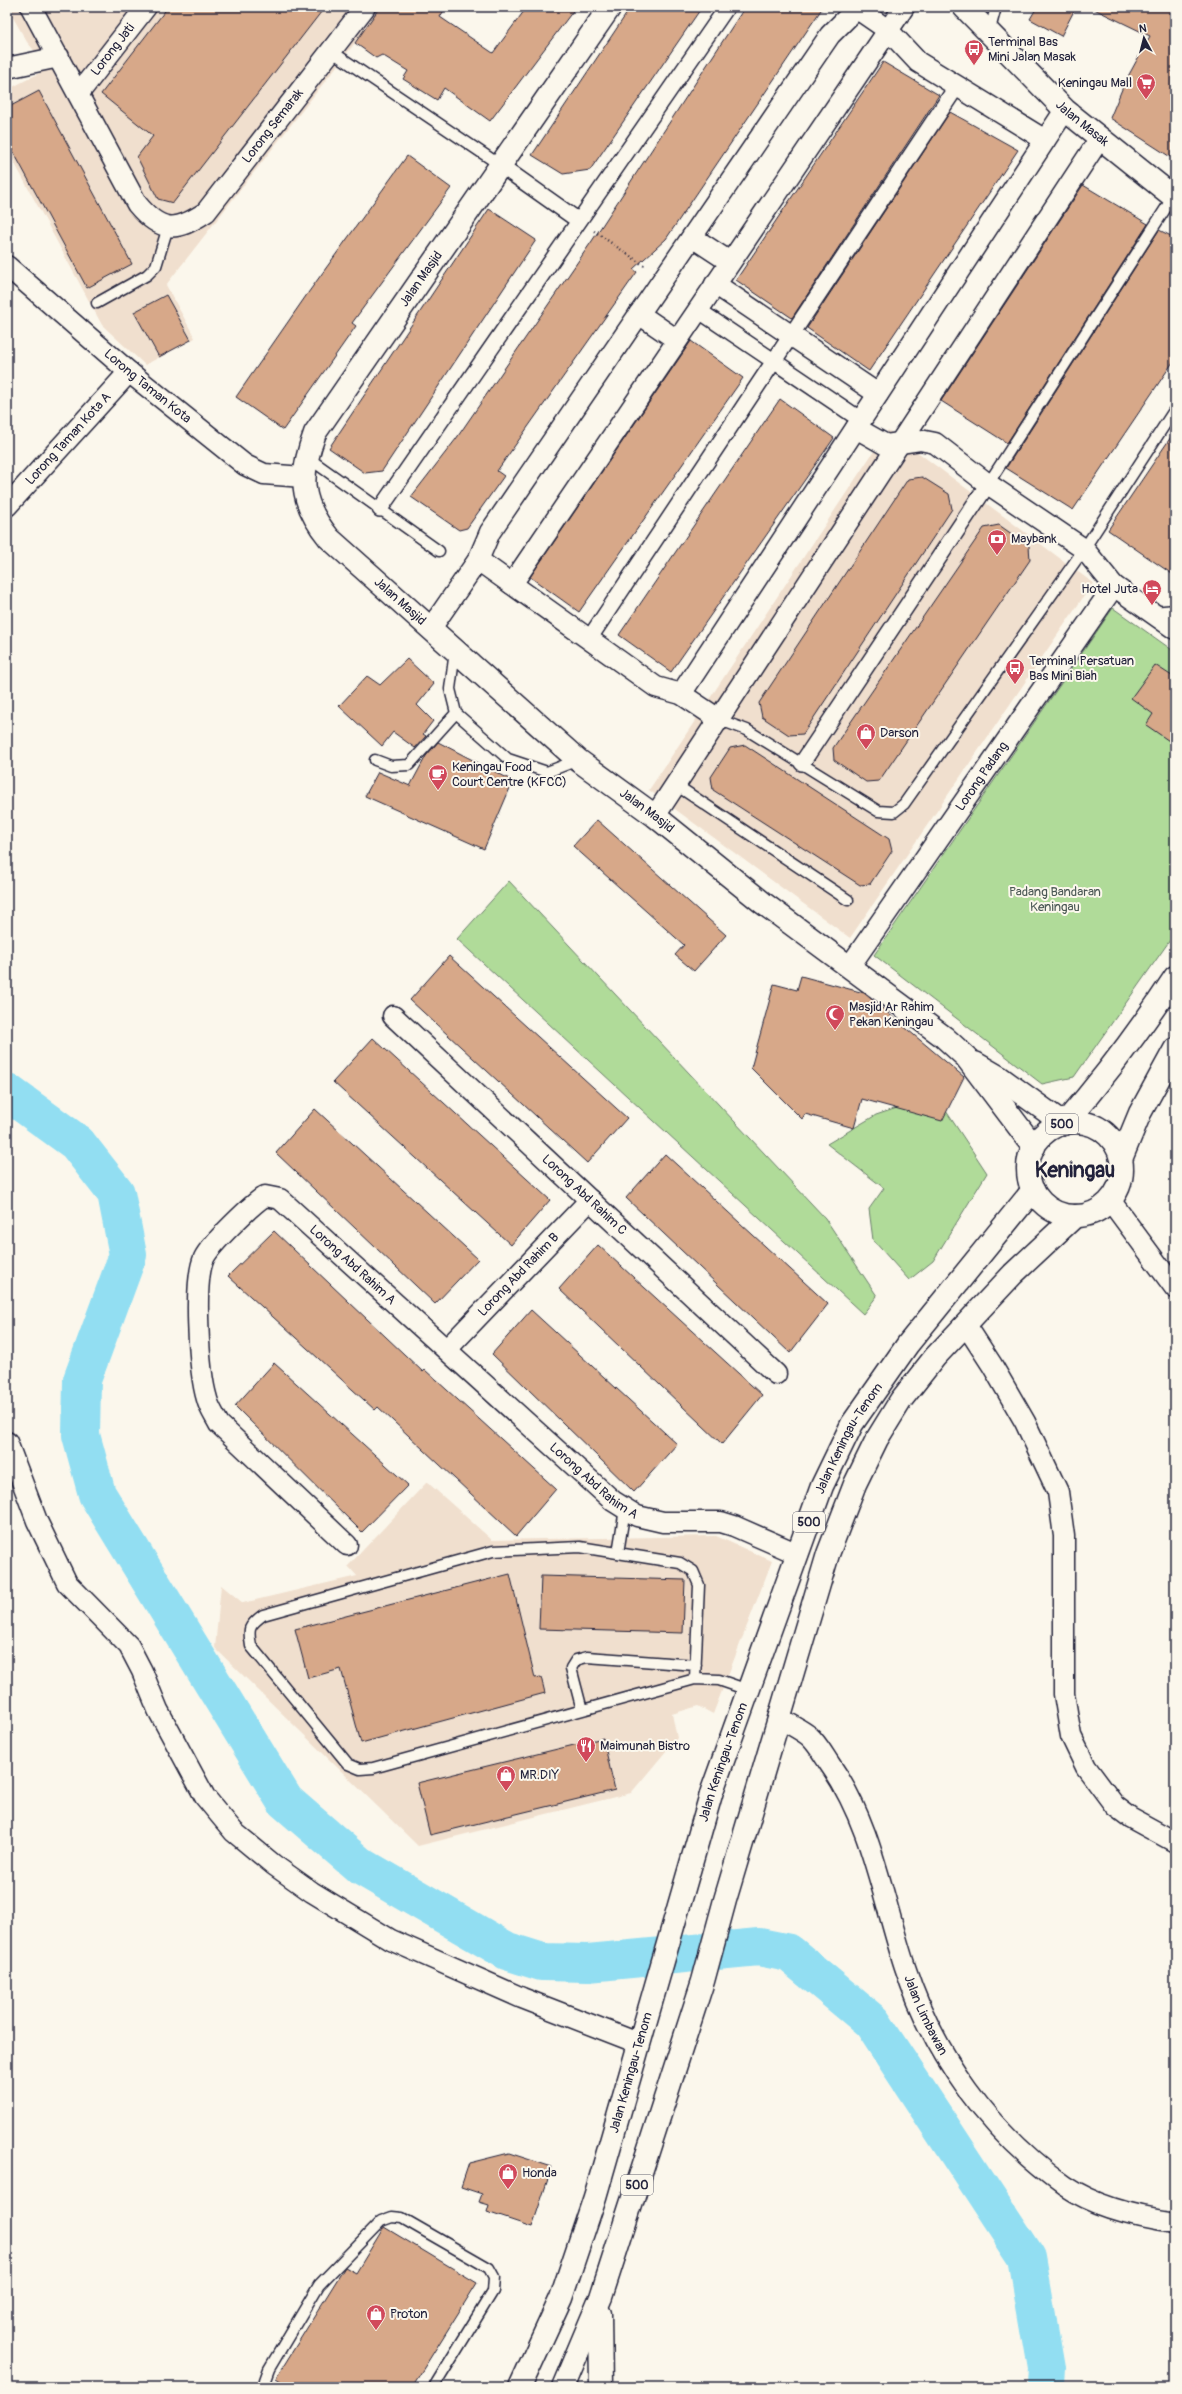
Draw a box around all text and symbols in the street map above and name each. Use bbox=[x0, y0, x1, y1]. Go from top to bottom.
north arrow bbox=[1124, 18, 1164, 58]
street label: Lorong Jati bbox=[88, 20, 138, 79]
text: N bbox=[1138, 22, 1148, 35]
place label: Terminal Bas Mini Jalan Masak bbox=[988, 34, 1076, 65]
bus stop icon: Terminal Bas Mini Jalan Masak bbox=[963, 38, 985, 66]
supermarket icon: Keningau Mall bbox=[1135, 72, 1157, 100]
place label: Keningau Mall bbox=[1058, 75, 1132, 91]
street label: Lorong Semarak bbox=[239, 85, 307, 166]
street label: Jalan Masak bbox=[1052, 97, 1112, 150]
street label: Jalan Masjid bbox=[396, 248, 446, 310]
street label: Lorong Taman Kota bbox=[101, 346, 195, 427]
street label: Lorong Taman Kota A bbox=[22, 389, 115, 488]
bank icon: Maybank bbox=[986, 528, 1008, 556]
place label: Maybank bbox=[1011, 531, 1057, 547]
street label: Jalan Masjid bbox=[371, 574, 429, 629]
hotel icon: Hotel Juta bbox=[1141, 578, 1163, 606]
place label: Hotel Juta bbox=[1081, 581, 1138, 597]
place label: Terminal Persatuan Bas Mini Biah bbox=[1029, 653, 1134, 684]
bus stop icon: Terminal Persatuan Bas Mini Biah bbox=[1004, 657, 1026, 685]
shop icon: Darson bbox=[855, 722, 877, 750]
place label: Darson bbox=[880, 725, 919, 741]
street label: Lorong Padang bbox=[952, 738, 1012, 814]
place label: Keningau Food Court Centre (KFCC) bbox=[452, 759, 567, 790]
cafe icon: Keningau Food Court Centre (KFCC) bbox=[427, 763, 449, 791]
street label: Jalan Masjid bbox=[616, 785, 677, 836]
park label: Padang Bandaran Keningau bbox=[1009, 884, 1101, 915]
place label: Masjid Ar Rahim Pekan Keningau bbox=[849, 999, 934, 1030]
mosque icon: Masjid Ar Rahim Pekan Keningau bbox=[824, 1003, 846, 1031]
road number: 500 bbox=[1046, 1114, 1078, 1134]
street label: Lorong Abd Rahim C bbox=[539, 1151, 630, 1239]
district label: Keningau bbox=[1035, 1157, 1115, 1184]
street label: Lorong Abd Rahim A bbox=[306, 1222, 400, 1308]
street label: Lorong Abd Rahim B bbox=[474, 1229, 562, 1320]
street label: Jalan Keningau-Tenom bbox=[812, 1380, 886, 1496]
street label: Lorong Abd Rahim A bbox=[546, 1439, 641, 1523]
road number: 500 bbox=[793, 1512, 825, 1532]
street label: Jalan Keningau-Tenom bbox=[696, 1700, 751, 1824]
restaurant icon: Maimunah Bistro bbox=[575, 1735, 597, 1763]
place label: Maimunah Bistro bbox=[600, 1738, 690, 1754]
shop icon: MR.DIY bbox=[495, 1764, 517, 1792]
place label: MR.DIY bbox=[520, 1767, 560, 1783]
street label: Jalan Limbawan bbox=[900, 1973, 951, 2058]
street label: Jalan Keningau-Tenom bbox=[606, 2010, 656, 2135]
shop icon: Honda bbox=[497, 2162, 519, 2190]
place label: Honda bbox=[522, 2165, 557, 2181]
road number: 500 bbox=[621, 2175, 653, 2195]
shop icon: Proton bbox=[365, 2303, 387, 2331]
place label: Proton bbox=[390, 2306, 428, 2322]

